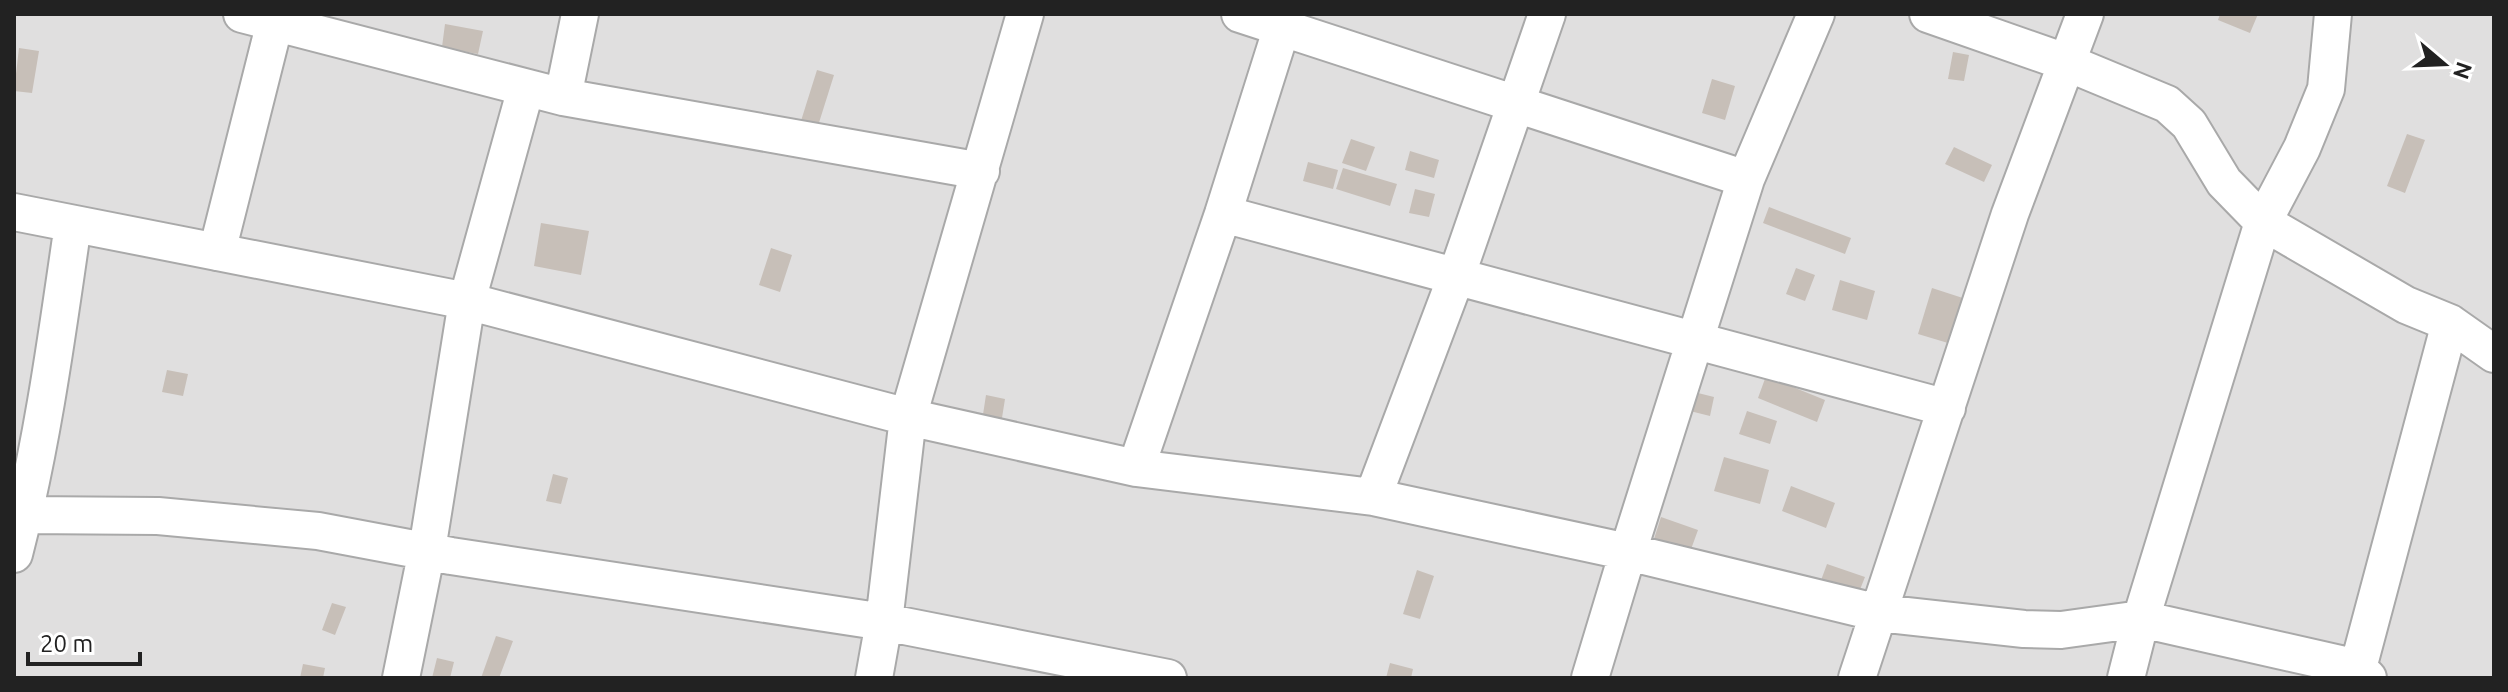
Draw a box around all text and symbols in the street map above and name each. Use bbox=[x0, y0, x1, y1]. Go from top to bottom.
north arrow bbox=[2404, 24, 2484, 104]
text: N bbox=[2449, 59, 2478, 83]
scale bar bbox=[28, 616, 140, 666]
text: 20 m bbox=[40, 630, 93, 657]

